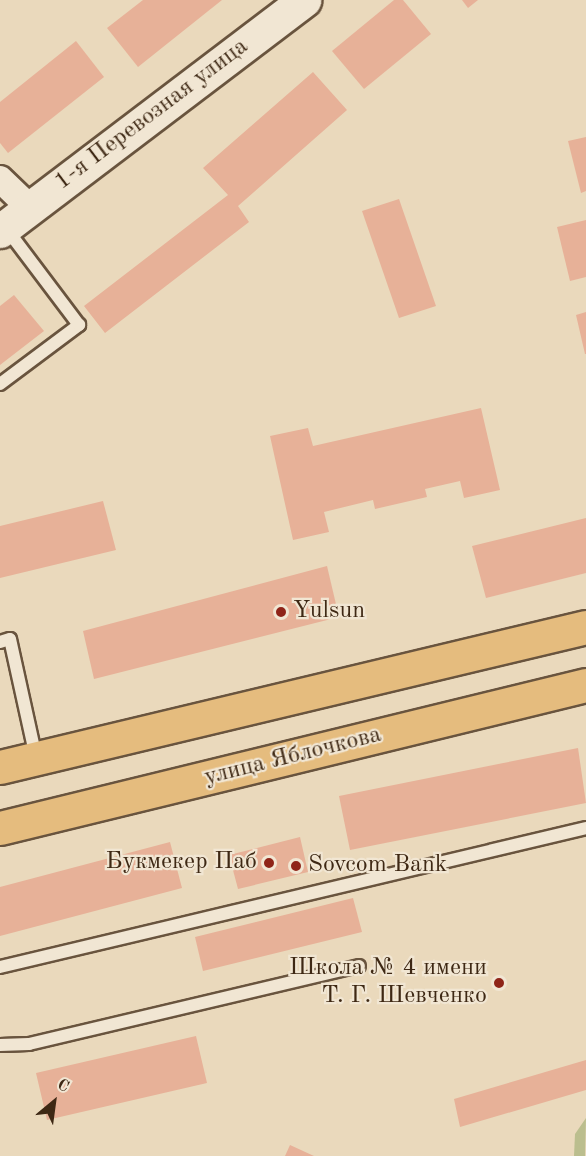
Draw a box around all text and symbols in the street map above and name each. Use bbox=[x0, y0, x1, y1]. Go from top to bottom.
street label: 1-я Перевозная улица bbox=[50, 33, 254, 197]
place label: Yulsun bbox=[293, 598, 365, 626]
marker: Yulsun bbox=[274, 605, 288, 619]
street label: улица Яблочкова bbox=[202, 721, 384, 793]
place label: Букмекер Паб bbox=[105, 849, 257, 877]
place label: Sovcom Bank bbox=[308, 852, 447, 880]
marker: Букмекер Паб bbox=[262, 856, 276, 870]
marker: Sovcom Bank bbox=[289, 859, 303, 873]
place label: Школа № 4 имени Т. Г. Шевченко bbox=[289, 955, 487, 1011]
marker: Школа № 4 имени Т. Г. Шевченко bbox=[492, 976, 506, 990]
north arrow bbox=[24, 1072, 84, 1132]
text: С bbox=[54, 1077, 71, 1096]

